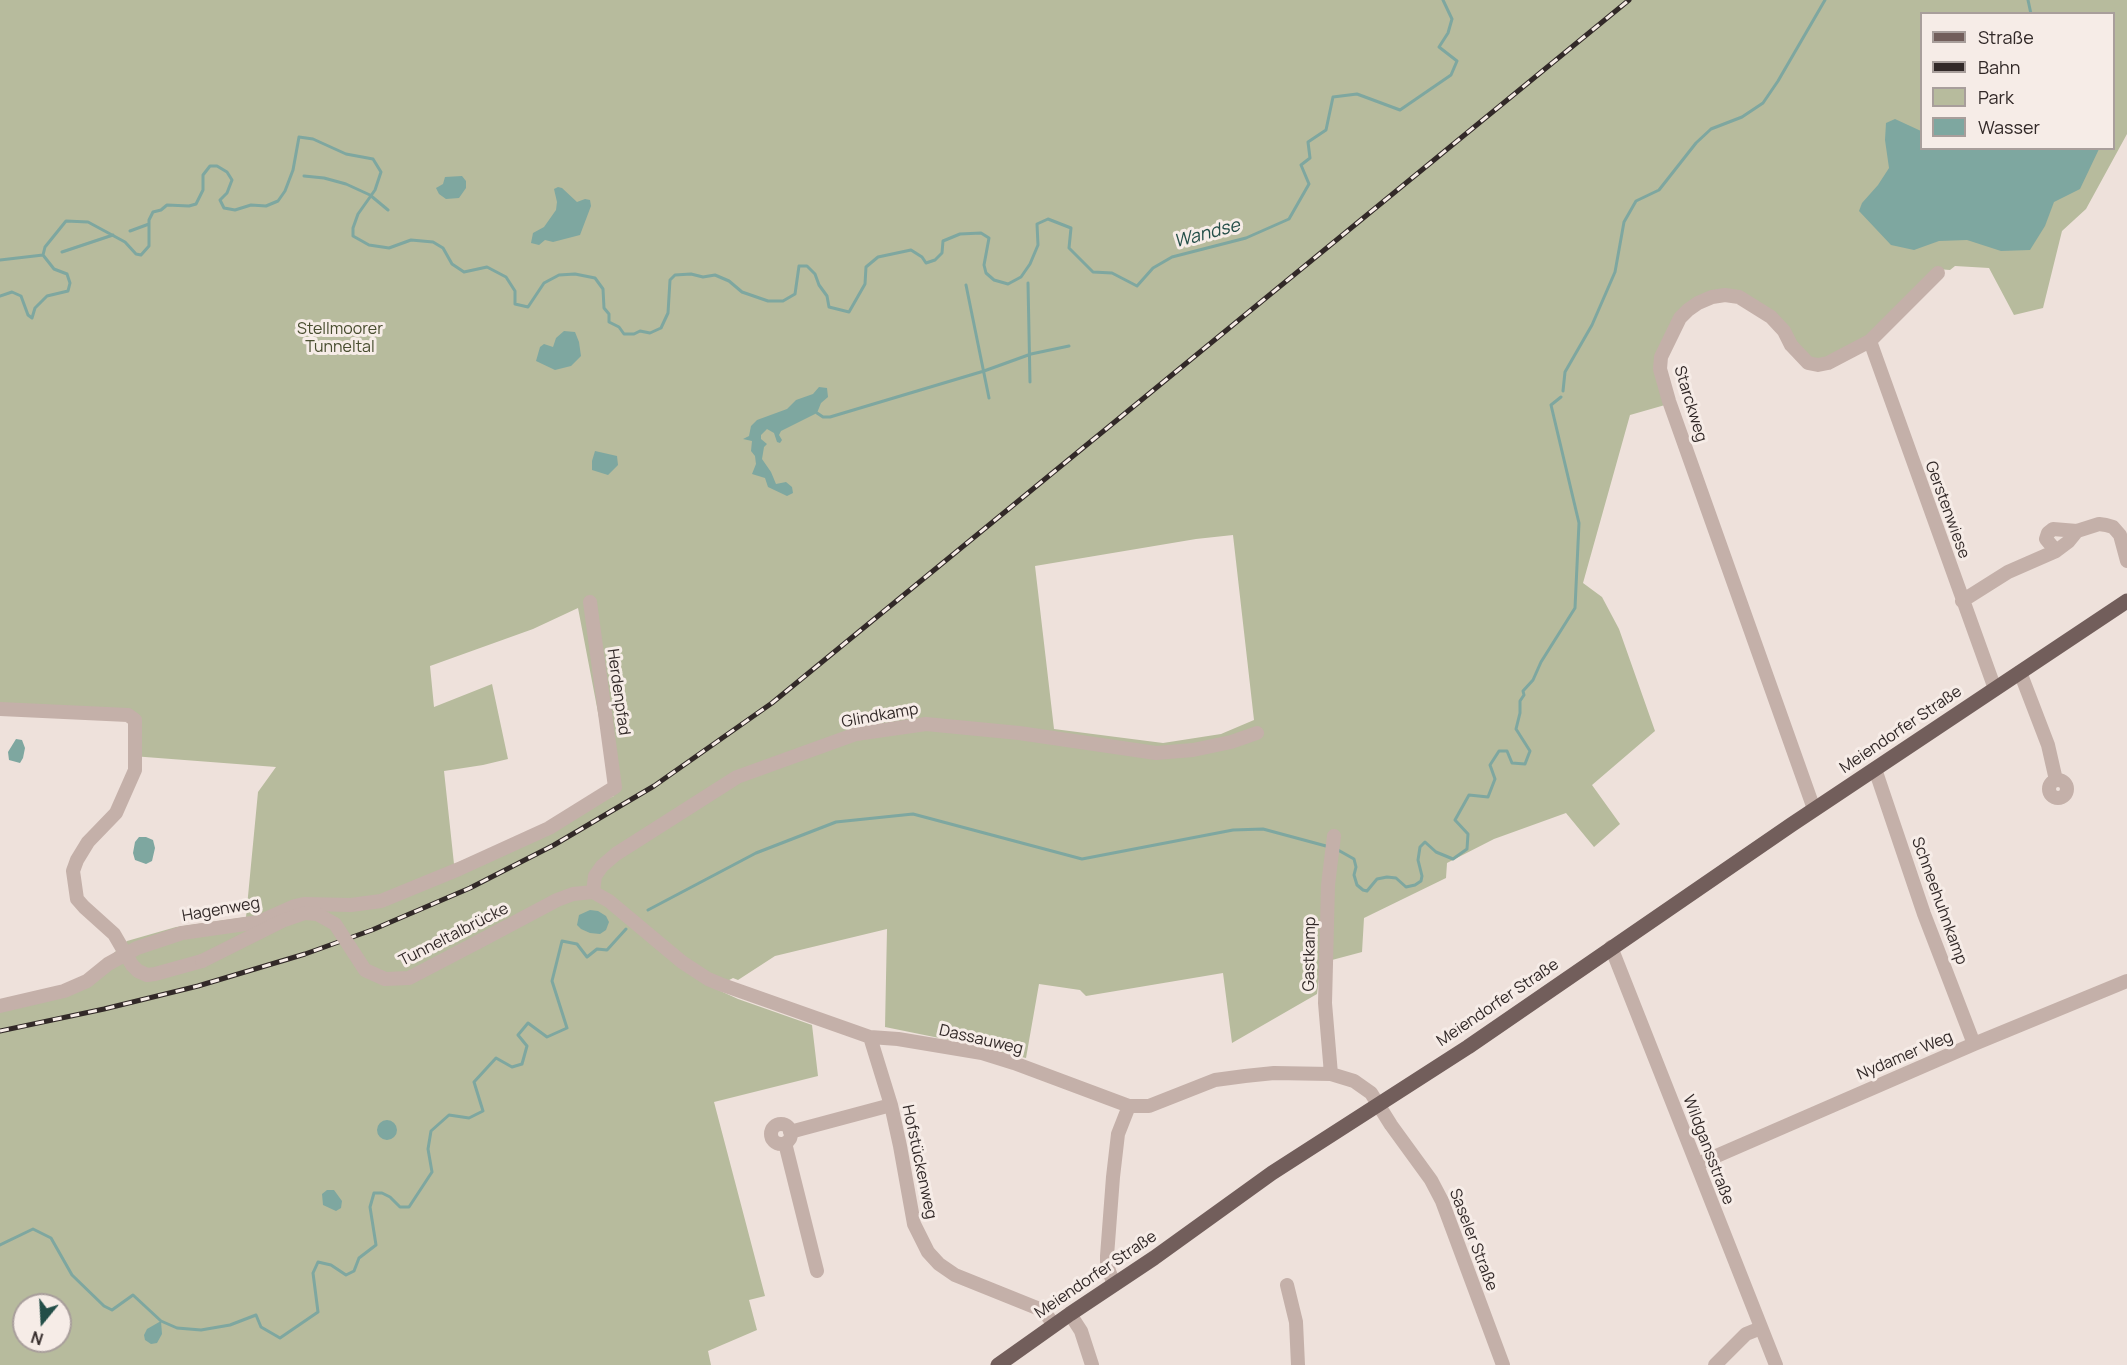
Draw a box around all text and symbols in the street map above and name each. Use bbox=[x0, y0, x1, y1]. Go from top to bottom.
legend bbox=[1920, 12, 2115, 150]
text: Straße bbox=[1978, 25, 2034, 49]
text: Bahn bbox=[1978, 55, 2020, 79]
text: Park bbox=[1978, 85, 2014, 109]
text: Wasser bbox=[1978, 115, 2040, 139]
water label: Wandse bbox=[1172, 215, 1242, 253]
park label: Stellmoorer Tunneltal bbox=[297, 320, 383, 358]
street label: Starckweg bbox=[1669, 364, 1711, 444]
street label: Gerstenwiese bbox=[1920, 459, 1974, 561]
street label: Herdenpfad bbox=[602, 647, 634, 737]
street label: Meiendorfer Straße bbox=[1836, 682, 1966, 778]
street label: Glindkamp bbox=[840, 700, 920, 732]
street label: Schneehuhnkamp bbox=[1907, 835, 1971, 967]
street label: Hagenweg bbox=[181, 894, 261, 926]
street label: Tunneltalbrücke bbox=[396, 899, 512, 971]
street label: Gastkamp bbox=[1300, 916, 1320, 992]
street label: Meiendorfer Straße bbox=[1433, 955, 1563, 1051]
street label: Dassauweg bbox=[937, 1021, 1025, 1059]
street label: Nydamer Weg bbox=[1854, 1027, 1956, 1085]
street label: Wildgansstraße bbox=[1678, 1092, 1738, 1208]
street label: Hofstückenweg bbox=[898, 1103, 940, 1221]
street label: Saseler Straße bbox=[1445, 1186, 1501, 1294]
street label: Meiendorfer Straße bbox=[1031, 1227, 1161, 1323]
north arrow bbox=[12, 1293, 72, 1353]
text: N bbox=[28, 1326, 46, 1350]

